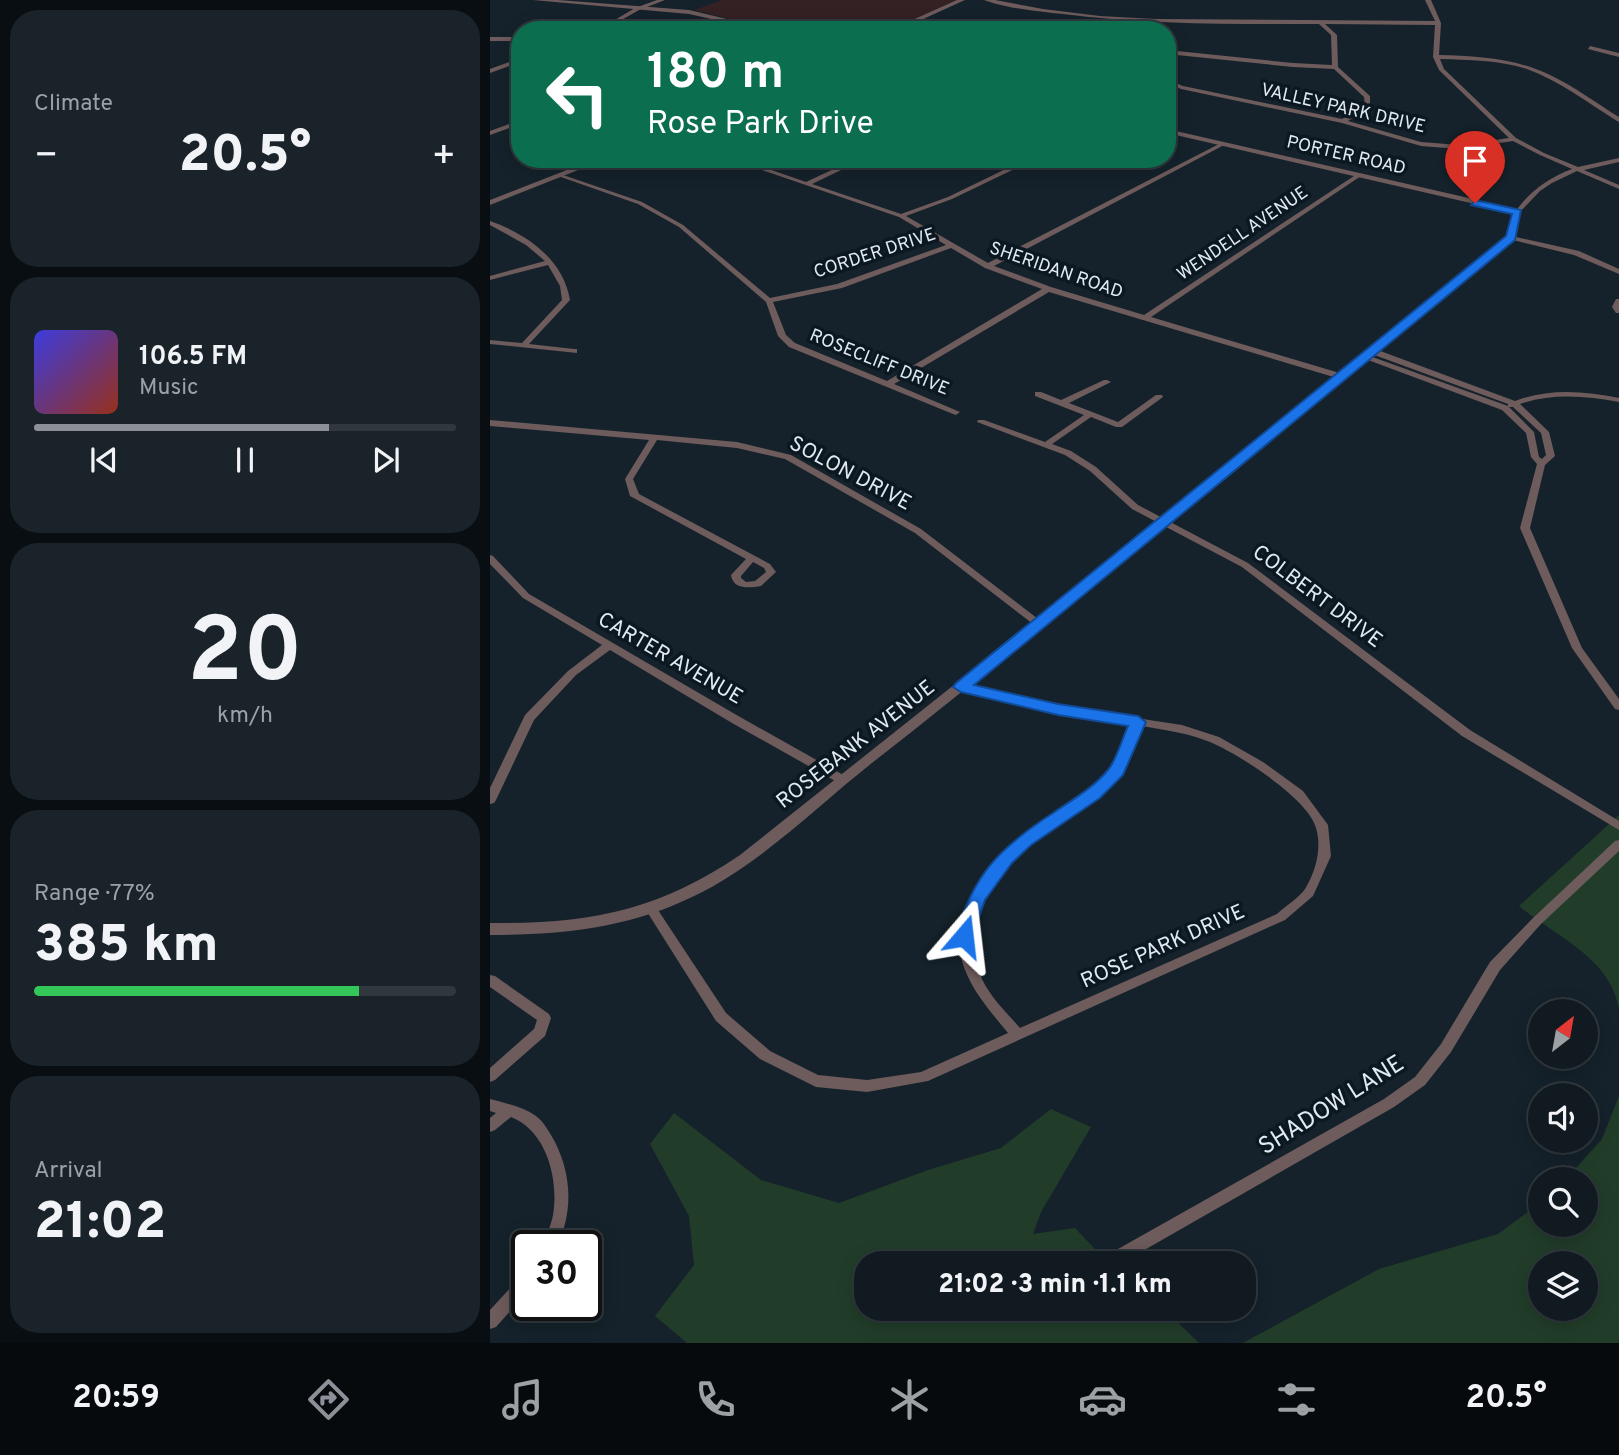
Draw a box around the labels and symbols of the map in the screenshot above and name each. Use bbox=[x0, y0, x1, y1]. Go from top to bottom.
street label: VALLEY PARK DRIVE bbox=[1258, 79, 1428, 139]
street label: PORTER ROAD bbox=[1284, 131, 1408, 181]
pin bbox=[1445, 131, 1505, 203]
street label: WENDELL AVENUE bbox=[1173, 182, 1313, 286]
street label: CORDER DRIVE bbox=[811, 223, 939, 285]
street label: SHERIDAN ROAD bbox=[986, 237, 1126, 305]
street label: ROSECLIFF DRIVE bbox=[806, 325, 952, 401]
street label: SOLON DRIVE bbox=[784, 431, 916, 517]
street label: COLBERT DRIVE bbox=[1247, 539, 1387, 655]
street label: CARTER AVENUE bbox=[593, 607, 747, 711]
street label: ROSEBANK AVENUE bbox=[771, 675, 941, 815]
position arrow bbox=[927, 899, 1001, 973]
street label: ROSE PARK DRIVE bbox=[1077, 899, 1249, 995]
north arrow bbox=[1528, 999, 1598, 1069]
street label: SHADOW LANE bbox=[1254, 1049, 1410, 1163]
speed limit sign: 30 bbox=[511, 1230, 602, 1321]

